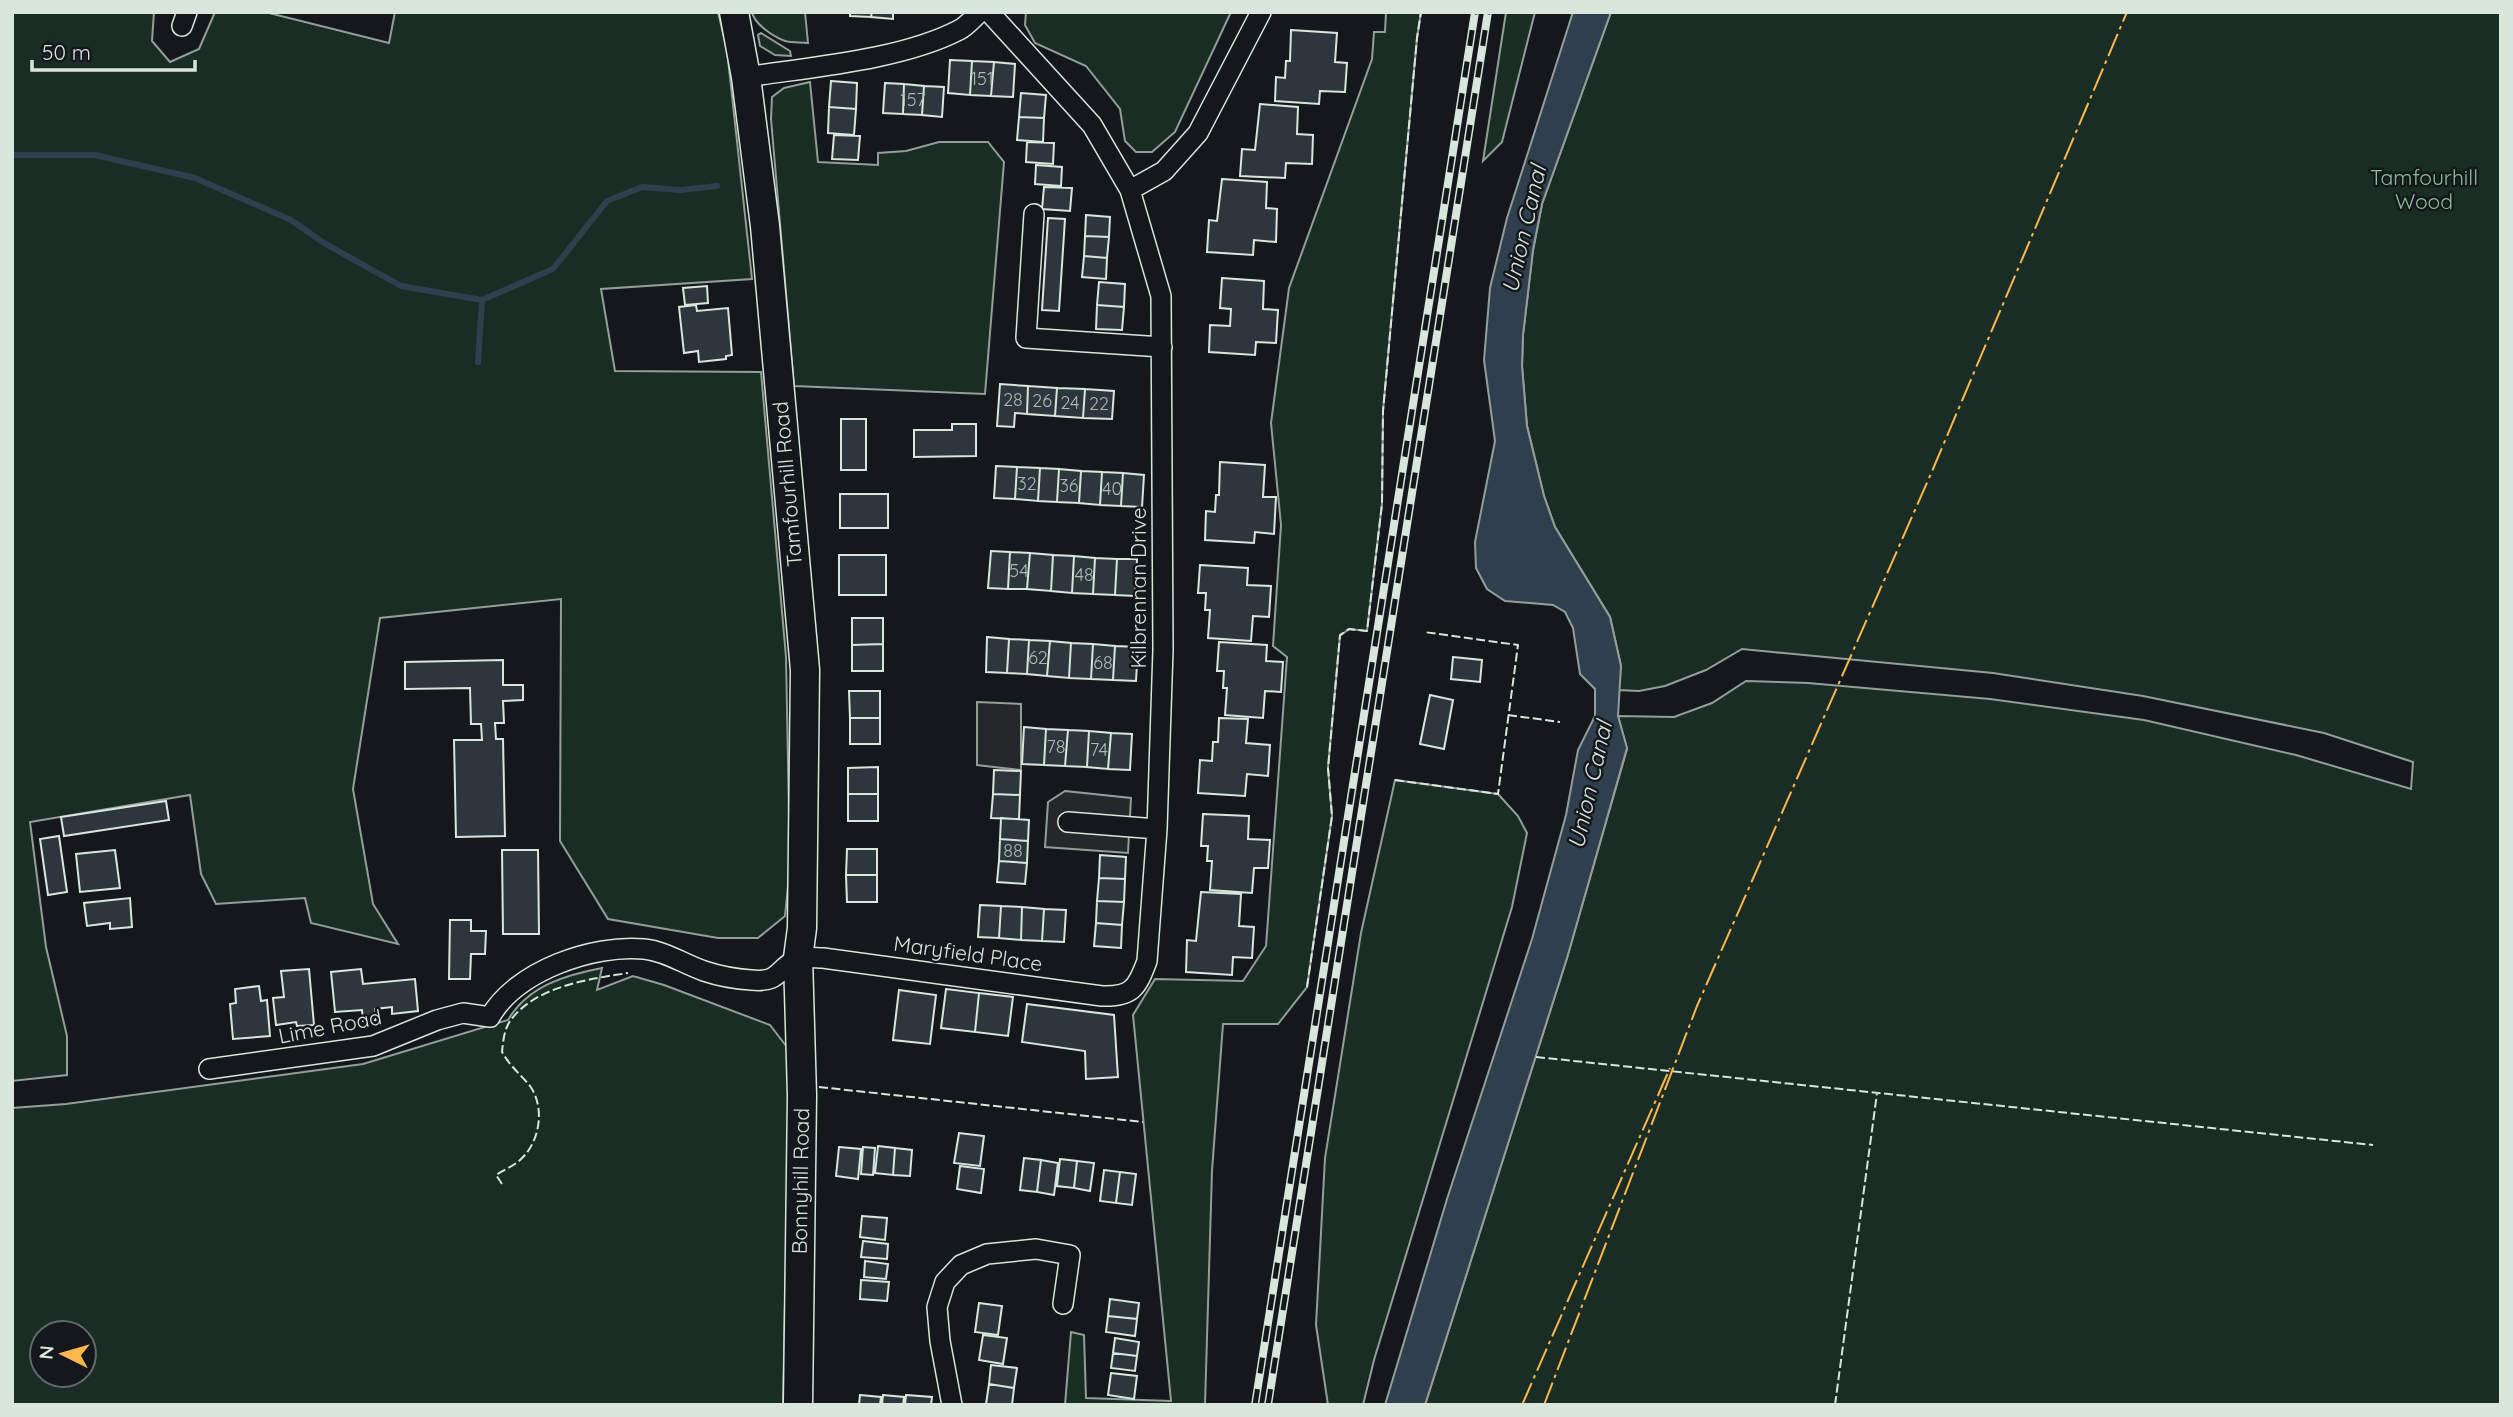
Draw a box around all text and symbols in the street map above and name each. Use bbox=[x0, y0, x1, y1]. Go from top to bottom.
scale bar bbox=[32, 28, 194, 72]
text: 50 m bbox=[42, 39, 91, 65]
house number: 151 bbox=[970, 67, 994, 90]
house number: 157 bbox=[900, 88, 926, 111]
water label: Union Canal bbox=[1495, 160, 1553, 295]
park label: Tamfourhill Wood bbox=[2370, 164, 2478, 214]
house number: 28 bbox=[1003, 388, 1023, 411]
house number: 26 bbox=[1032, 389, 1052, 412]
house number: 24 bbox=[1060, 391, 1080, 414]
house number: 22 bbox=[1089, 392, 1109, 415]
street label: Tamfourhill Road bbox=[767, 400, 807, 568]
house number: 32 bbox=[1017, 472, 1037, 495]
house number: 36 bbox=[1059, 474, 1079, 497]
house number: 40 bbox=[1102, 477, 1122, 500]
street label: Kilbrennan Drive bbox=[1125, 507, 1151, 669]
house number: 54 bbox=[1009, 559, 1029, 582]
house number: 48 bbox=[1074, 563, 1094, 586]
house number: 62 bbox=[1028, 646, 1048, 669]
house number: 68 bbox=[1093, 651, 1113, 674]
water label: Union Canal bbox=[1561, 716, 1619, 851]
house number: 78 bbox=[1047, 735, 1065, 758]
house number: 74 bbox=[1090, 738, 1108, 761]
house number: 88 bbox=[1003, 839, 1023, 862]
street label: Maryfield Place bbox=[892, 930, 1044, 976]
street label: Lime Road bbox=[276, 1003, 384, 1049]
street label: Bonnyhill Road bbox=[786, 1108, 814, 1254]
north arrow bbox=[28, 1319, 98, 1389]
text: N bbox=[34, 1345, 59, 1361]

